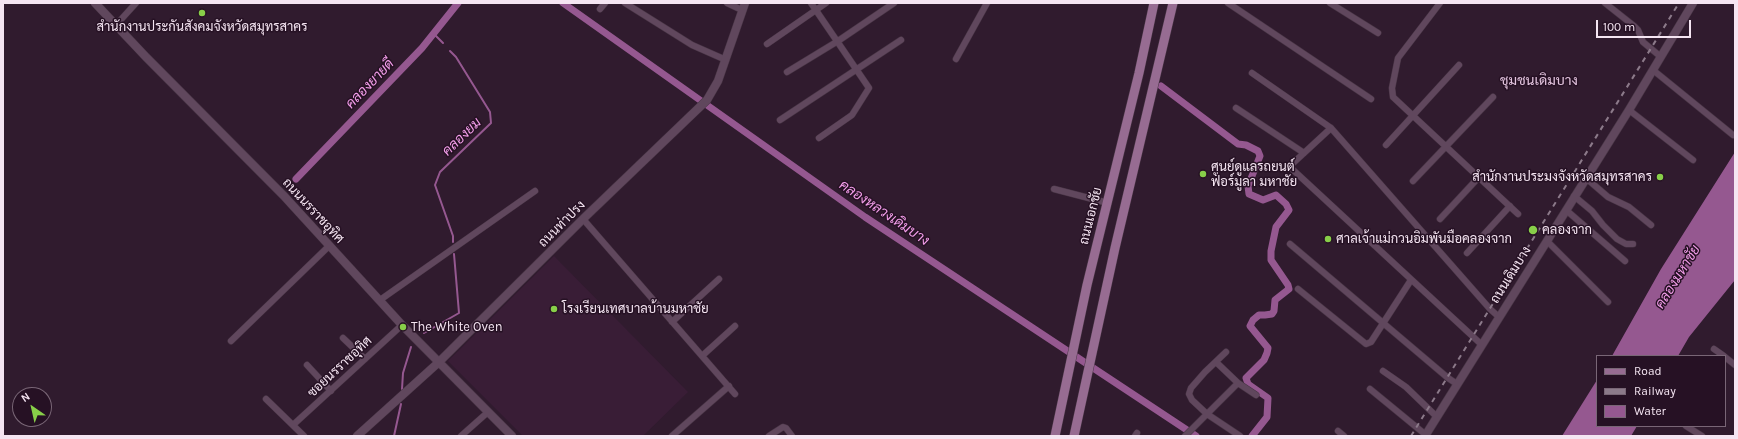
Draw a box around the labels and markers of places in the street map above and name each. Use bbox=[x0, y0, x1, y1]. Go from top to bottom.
marker: สำนักงานประกันสังคมจังหวัดสมุทรสาคร bbox=[197, 8, 207, 18]
place label: สำนักงานประกันสังคมจังหวัดสมุทรสาคร bbox=[97, 19, 307, 35]
place label: ศูนย์ดูแลรถยนต์ ฟอร์มูลา มหาชัย bbox=[1211, 159, 1297, 190]
marker: ศูนย์ดูแลรถยนต์ ฟอร์มูลา มหาชัย bbox=[1198, 169, 1208, 179]
place label: สำนักงานประมงจังหวัดสมุทรสาคร bbox=[1472, 169, 1652, 185]
marker: สำนักงานประมงจังหวัดสมุทรสาคร bbox=[1655, 172, 1665, 182]
place label: คลองจาก bbox=[1542, 222, 1592, 238]
marker: คลองจาก bbox=[1527, 224, 1539, 236]
place label: ศาลเจ้าแม่กวนอิมพันมือคลองจาก bbox=[1336, 231, 1512, 247]
marker: ศาลเจ้าแม่กวนอิมพันมือคลองจาก bbox=[1323, 234, 1333, 244]
place label: โรงเรียนเทศบาลบ้านมหาชัย bbox=[562, 301, 709, 317]
marker: โรงเรียนเทศบาลบ้านมหาชัย bbox=[549, 304, 559, 314]
place label: The White Oven bbox=[411, 319, 503, 335]
marker: The White Oven bbox=[398, 322, 408, 332]

